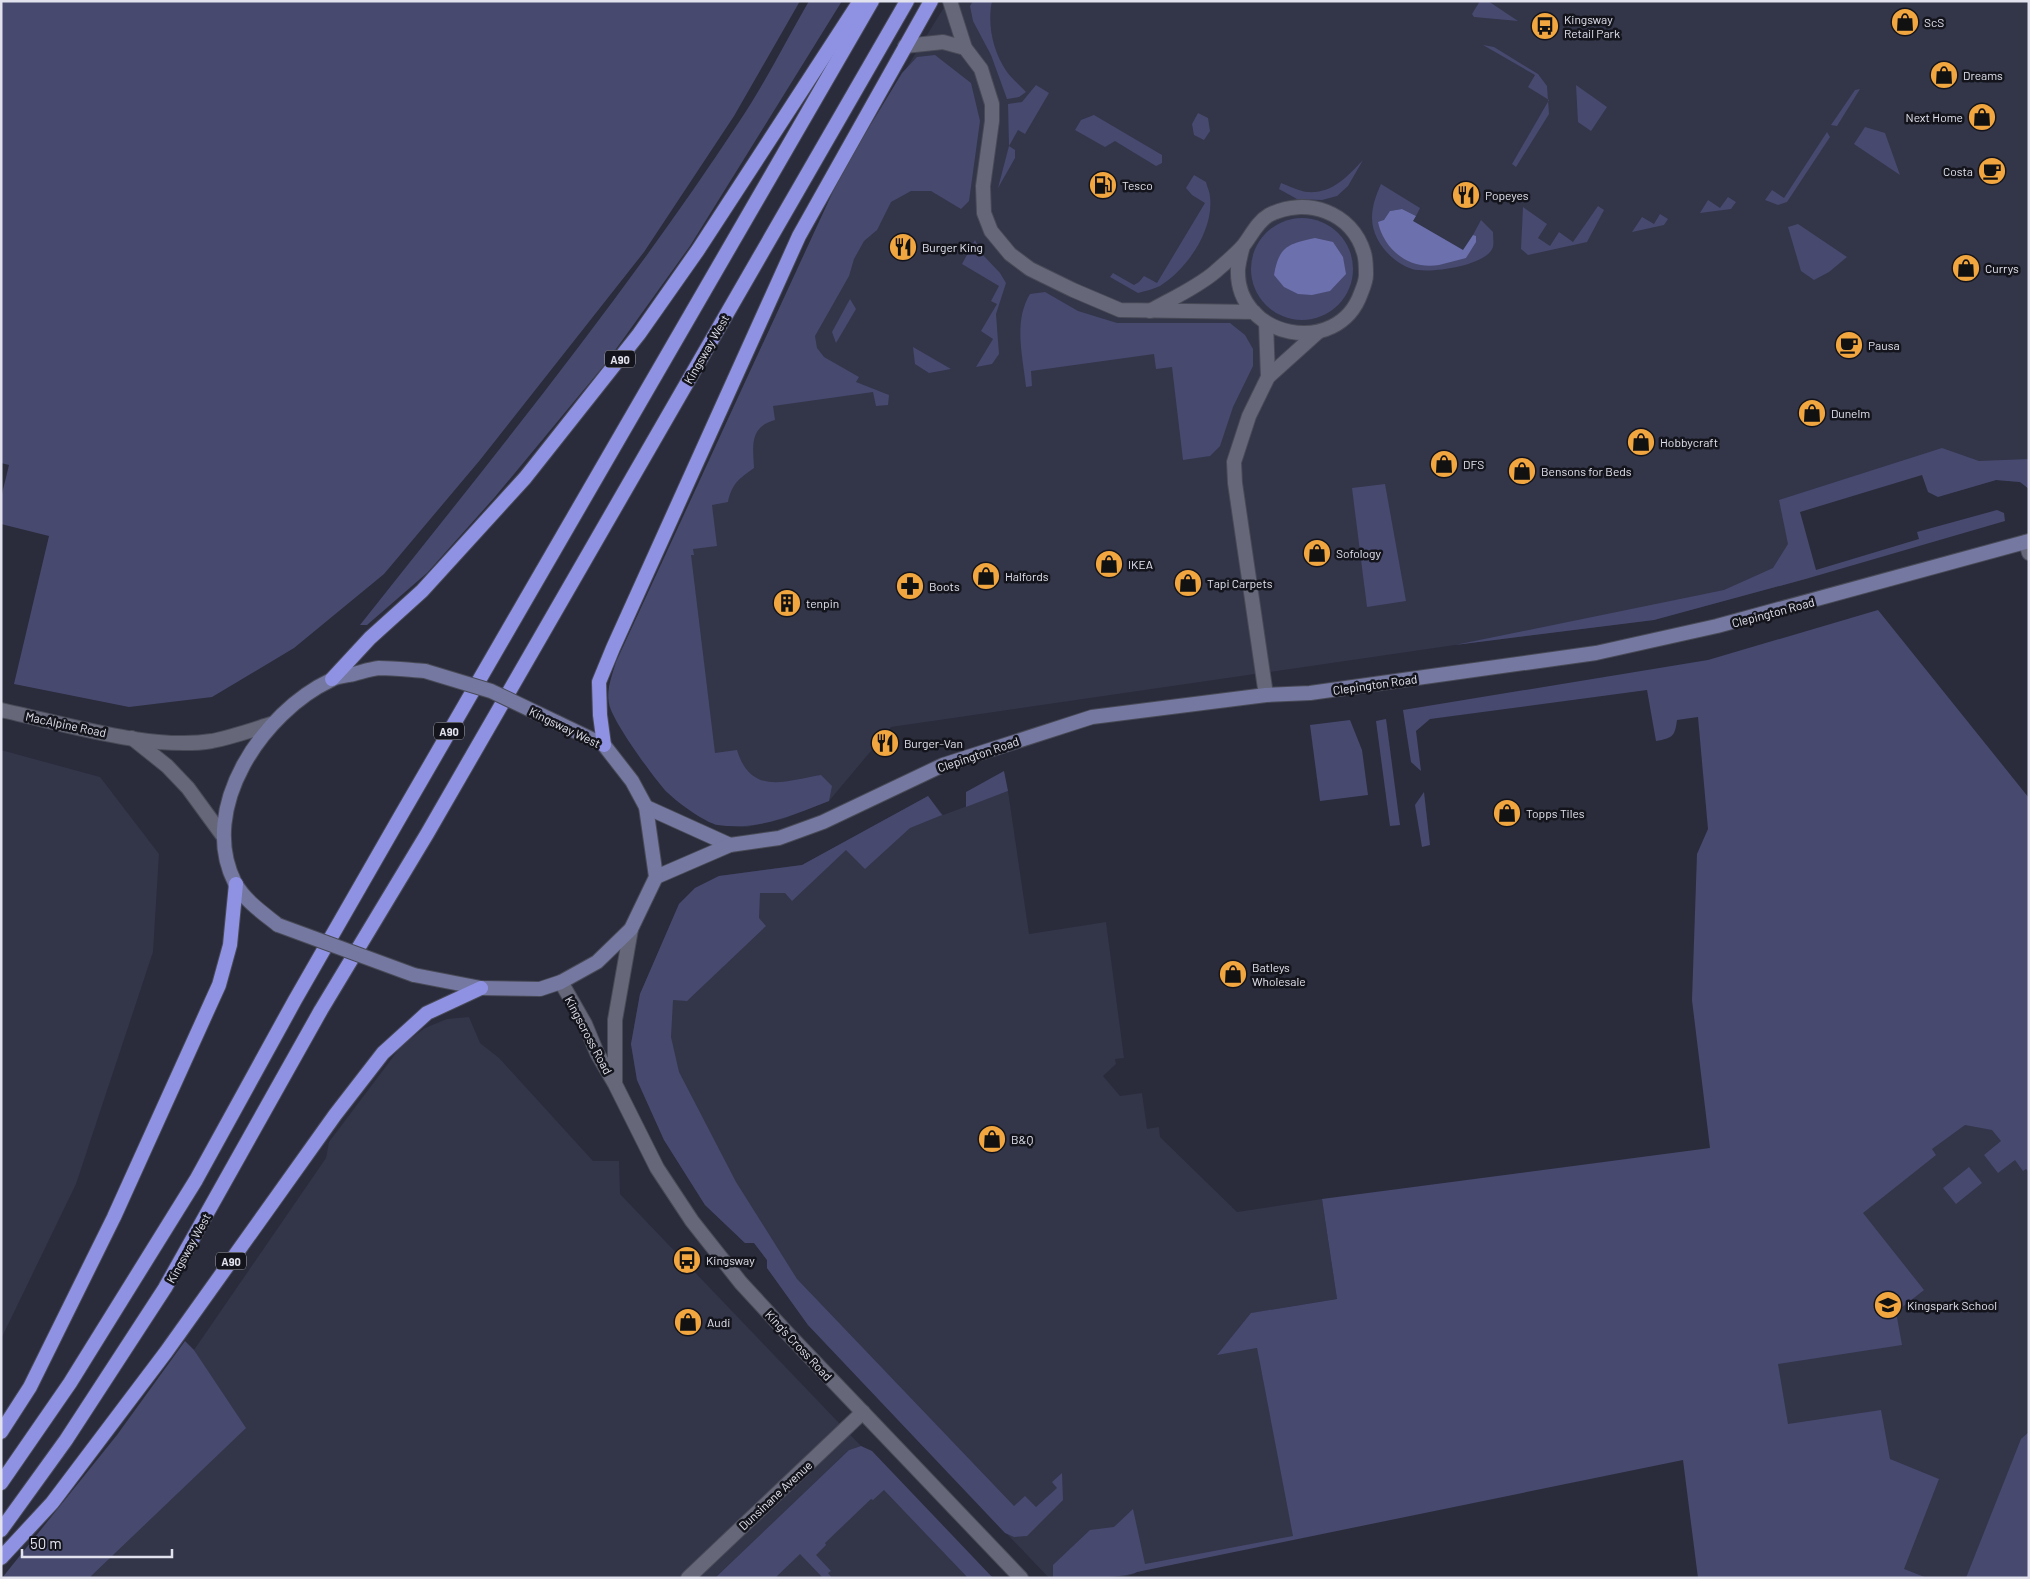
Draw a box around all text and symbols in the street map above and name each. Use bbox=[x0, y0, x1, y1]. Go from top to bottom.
shop icon: ScS bbox=[1890, 7, 1920, 37]
bus stop icon: Kingsway Retail Park bbox=[1530, 11, 1560, 41]
place label: Kingsway Retail Park bbox=[1564, 12, 1620, 40]
place label: ScS bbox=[1924, 15, 1944, 29]
shop icon: Dreams bbox=[1929, 60, 1959, 90]
place label: Dreams bbox=[1963, 68, 2003, 82]
shop icon: Next Home bbox=[1967, 102, 1997, 132]
place label: Next Home bbox=[1906, 110, 1963, 124]
cafe icon: Costa bbox=[1977, 156, 2007, 186]
place label: Costa bbox=[1943, 164, 1973, 178]
fuel station icon: Tesco bbox=[1088, 170, 1118, 200]
place label: Tesco bbox=[1122, 178, 1153, 192]
restaurant icon: Popeyes bbox=[1451, 180, 1481, 210]
place label: Popeyes bbox=[1485, 188, 1529, 202]
restaurant icon: Burger King bbox=[888, 232, 918, 262]
place label: Burger King bbox=[922, 240, 983, 254]
shop icon: Currys bbox=[1951, 253, 1981, 283]
place label: Currys bbox=[1985, 261, 2019, 275]
street label: Kingsway West bbox=[681, 312, 731, 386]
cafe icon: Pausa bbox=[1834, 330, 1864, 360]
place label: Pausa bbox=[1868, 338, 1900, 352]
road number: A90 bbox=[605, 350, 635, 368]
shop icon: Dunelm bbox=[1797, 398, 1827, 428]
place label: Dunelm bbox=[1831, 406, 1870, 420]
shop icon: Hobbycraft bbox=[1626, 427, 1656, 457]
place label: Hobbycraft bbox=[1660, 435, 1718, 449]
shop icon: DFS bbox=[1429, 449, 1459, 479]
shop icon: Bensons for Beds bbox=[1507, 456, 1537, 486]
place label: DFS bbox=[1463, 457, 1484, 471]
place label: Bensons for Beds bbox=[1541, 464, 1632, 478]
shop icon: Sofology bbox=[1302, 538, 1332, 568]
place label: Sofology bbox=[1336, 546, 1381, 560]
shop icon: IKEA bbox=[1094, 549, 1124, 579]
place label: IKEA bbox=[1128, 557, 1153, 571]
shop icon: Halfords bbox=[971, 561, 1001, 591]
shop icon: Tapi Carpets bbox=[1173, 568, 1203, 598]
place label: Halfords bbox=[1005, 569, 1049, 583]
pharmacy icon: Boots bbox=[895, 571, 925, 601]
place label: Tapi Carpets bbox=[1207, 576, 1273, 590]
place label: Boots bbox=[929, 579, 960, 593]
building icon: tenpin bbox=[772, 588, 802, 618]
street label: Clepington Road bbox=[1730, 594, 1816, 630]
place label: tenpin bbox=[806, 596, 839, 610]
street label: Clepington Road bbox=[1332, 671, 1418, 697]
street label: Kingsway West bbox=[527, 704, 603, 750]
street label: MacAlpine Road bbox=[24, 709, 108, 739]
road number: A90 bbox=[434, 722, 464, 739]
restaurant icon: Burger-Van bbox=[870, 728, 900, 758]
street label: Clepington Road bbox=[935, 734, 1021, 774]
place label: Burger-Van bbox=[904, 736, 963, 750]
shop icon: Topps Tiles bbox=[1492, 798, 1522, 828]
place label: Topps Tiles bbox=[1526, 806, 1585, 820]
shop icon: Batleys Wholesale bbox=[1218, 959, 1248, 989]
place label: Batleys Wholesale bbox=[1252, 960, 1306, 988]
street label: Kingscross Road bbox=[563, 994, 615, 1076]
shop icon: B&Q bbox=[977, 1124, 1007, 1154]
place label: B&Q bbox=[1011, 1132, 1033, 1146]
street label: Kingsway West bbox=[163, 1211, 213, 1285]
bus stop icon: Kingsway bbox=[672, 1245, 702, 1275]
road number: A90 bbox=[216, 1252, 246, 1270]
place label: Kingsway bbox=[706, 1253, 755, 1267]
school or university icon: Kingspark School bbox=[1873, 1290, 1903, 1320]
place label: Kingspark School bbox=[1907, 1298, 1997, 1312]
shop icon: Audi bbox=[673, 1307, 703, 1337]
street label: King's Cross Road bbox=[763, 1307, 835, 1383]
place label: Audi bbox=[707, 1315, 730, 1329]
street label: Dunsinane Avenue bbox=[736, 1458, 814, 1532]
scale bar bbox=[22, 1526, 172, 1558]
text: 50 m bbox=[30, 1534, 62, 1552]

